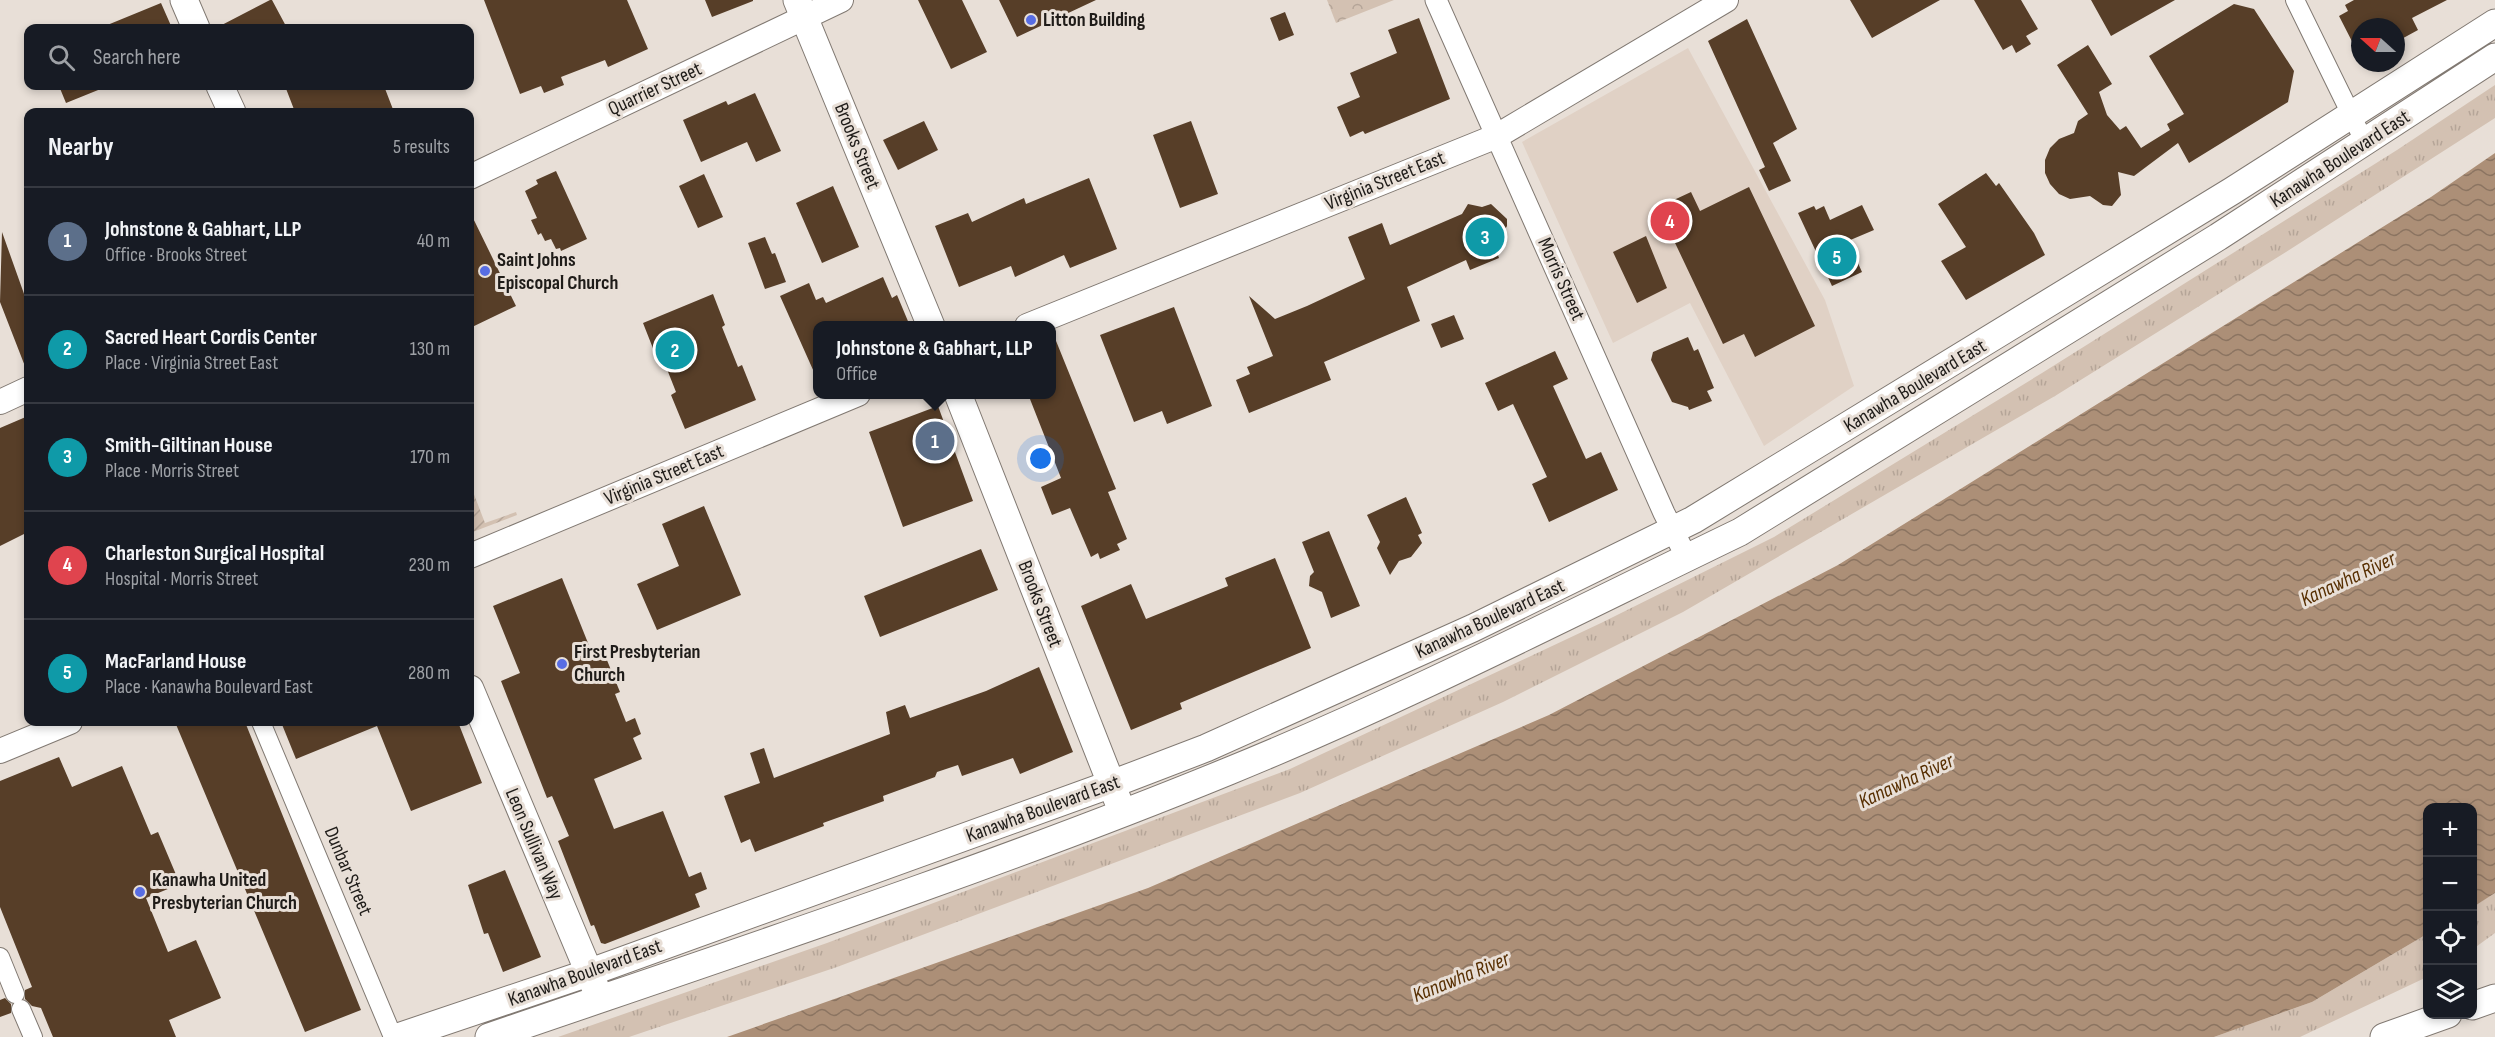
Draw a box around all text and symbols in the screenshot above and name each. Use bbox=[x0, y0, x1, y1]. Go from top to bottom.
place label: Litton Building bbox=[1043, 8, 1146, 32]
marker: Litton Building bbox=[1024, 13, 1038, 27]
north arrow bbox=[2351, 18, 2405, 72]
search box bbox=[24, 24, 474, 90]
icon: search bbox=[45, 41, 78, 74]
text: Search here bbox=[93, 44, 180, 71]
street label: Quarrier Street bbox=[604, 57, 706, 121]
street label: Brooks Street bbox=[829, 99, 885, 193]
street label: Kanawha Boulevard East bbox=[2266, 105, 2414, 213]
text: Nearby bbox=[48, 132, 114, 163]
text: 5 results bbox=[393, 135, 450, 159]
street label: Virginia Street East bbox=[1322, 146, 1448, 216]
pin: 4 bbox=[1650, 198, 1690, 244]
pin: 3 bbox=[1466, 214, 1504, 260]
text: Johnstone & Gabhart, LLP bbox=[105, 216, 301, 243]
text: 1 bbox=[64, 229, 71, 253]
text: 40 m bbox=[417, 229, 450, 253]
street label: Morris Street bbox=[1532, 234, 1590, 324]
pin: 5 bbox=[1818, 234, 1856, 280]
text: Office · Brooks Street bbox=[105, 243, 247, 267]
place label: Saint Johns Episcopal Church bbox=[497, 248, 618, 295]
marker: Saint Johns Episcopal Church bbox=[478, 264, 492, 278]
popup bbox=[813, 321, 1056, 399]
text: Sacred Heart Cordis Center bbox=[105, 324, 317, 351]
pin: 2 bbox=[656, 328, 694, 372]
street label: Kanawha Boulevard East bbox=[1840, 334, 1990, 438]
text: Johnstone & Gabhart, LLP bbox=[836, 335, 1033, 362]
text: 2 bbox=[63, 337, 72, 361]
text: 130 m bbox=[410, 337, 450, 361]
text: Place · Virginia Street East bbox=[105, 351, 278, 375]
text: Office bbox=[836, 362, 877, 386]
pin: 1 bbox=[916, 418, 954, 464]
text: Smith-Giltinan House bbox=[105, 432, 273, 459]
street label: Virginia Street East bbox=[601, 439, 727, 511]
your location bbox=[1026, 444, 1055, 473]
text: 3 bbox=[63, 445, 72, 469]
text: 170 m bbox=[410, 445, 450, 469]
text: Place · Morris Street bbox=[105, 459, 239, 483]
text: Charleston Surgical Hospital bbox=[105, 540, 324, 567]
water label: Kanawha River bbox=[2296, 546, 2401, 612]
text: 4 bbox=[63, 553, 72, 577]
text: 230 m bbox=[408, 553, 450, 577]
street label: Brooks Street bbox=[1013, 557, 1067, 651]
text: Hospital · Morris Street bbox=[105, 567, 258, 591]
street label: Kanawha Boulevard East bbox=[1412, 574, 1568, 664]
place label: First Presbyterian Church bbox=[574, 640, 700, 687]
text: MacFarland House bbox=[105, 648, 246, 675]
marker: First Presbyterian Church bbox=[555, 657, 569, 671]
text: 5 bbox=[63, 661, 72, 685]
text: 280 m bbox=[408, 661, 450, 685]
text: Place · Kanawha Boulevard East bbox=[105, 675, 313, 699]
water label: Kanawha River bbox=[1854, 748, 1959, 814]
street label: Kanawha Boulevard East bbox=[963, 770, 1123, 848]
street label: Leon Sullivan Way bbox=[500, 785, 568, 903]
map controls bbox=[2423, 803, 2477, 1019]
button: + bbox=[2423, 803, 2477, 857]
street label: Dunbar Street bbox=[319, 823, 377, 919]
button: − bbox=[2423, 857, 2477, 911]
place label: Kanawha United Presbyterian Church bbox=[152, 868, 297, 915]
marker: Kanawha United Presbyterian Church bbox=[133, 885, 147, 899]
button: locate bbox=[2423, 911, 2477, 965]
street label: Kanawha Boulevard East bbox=[505, 934, 665, 1012]
water label: Kanawha River bbox=[1409, 946, 1514, 1008]
button: layers bbox=[2423, 965, 2477, 1019]

